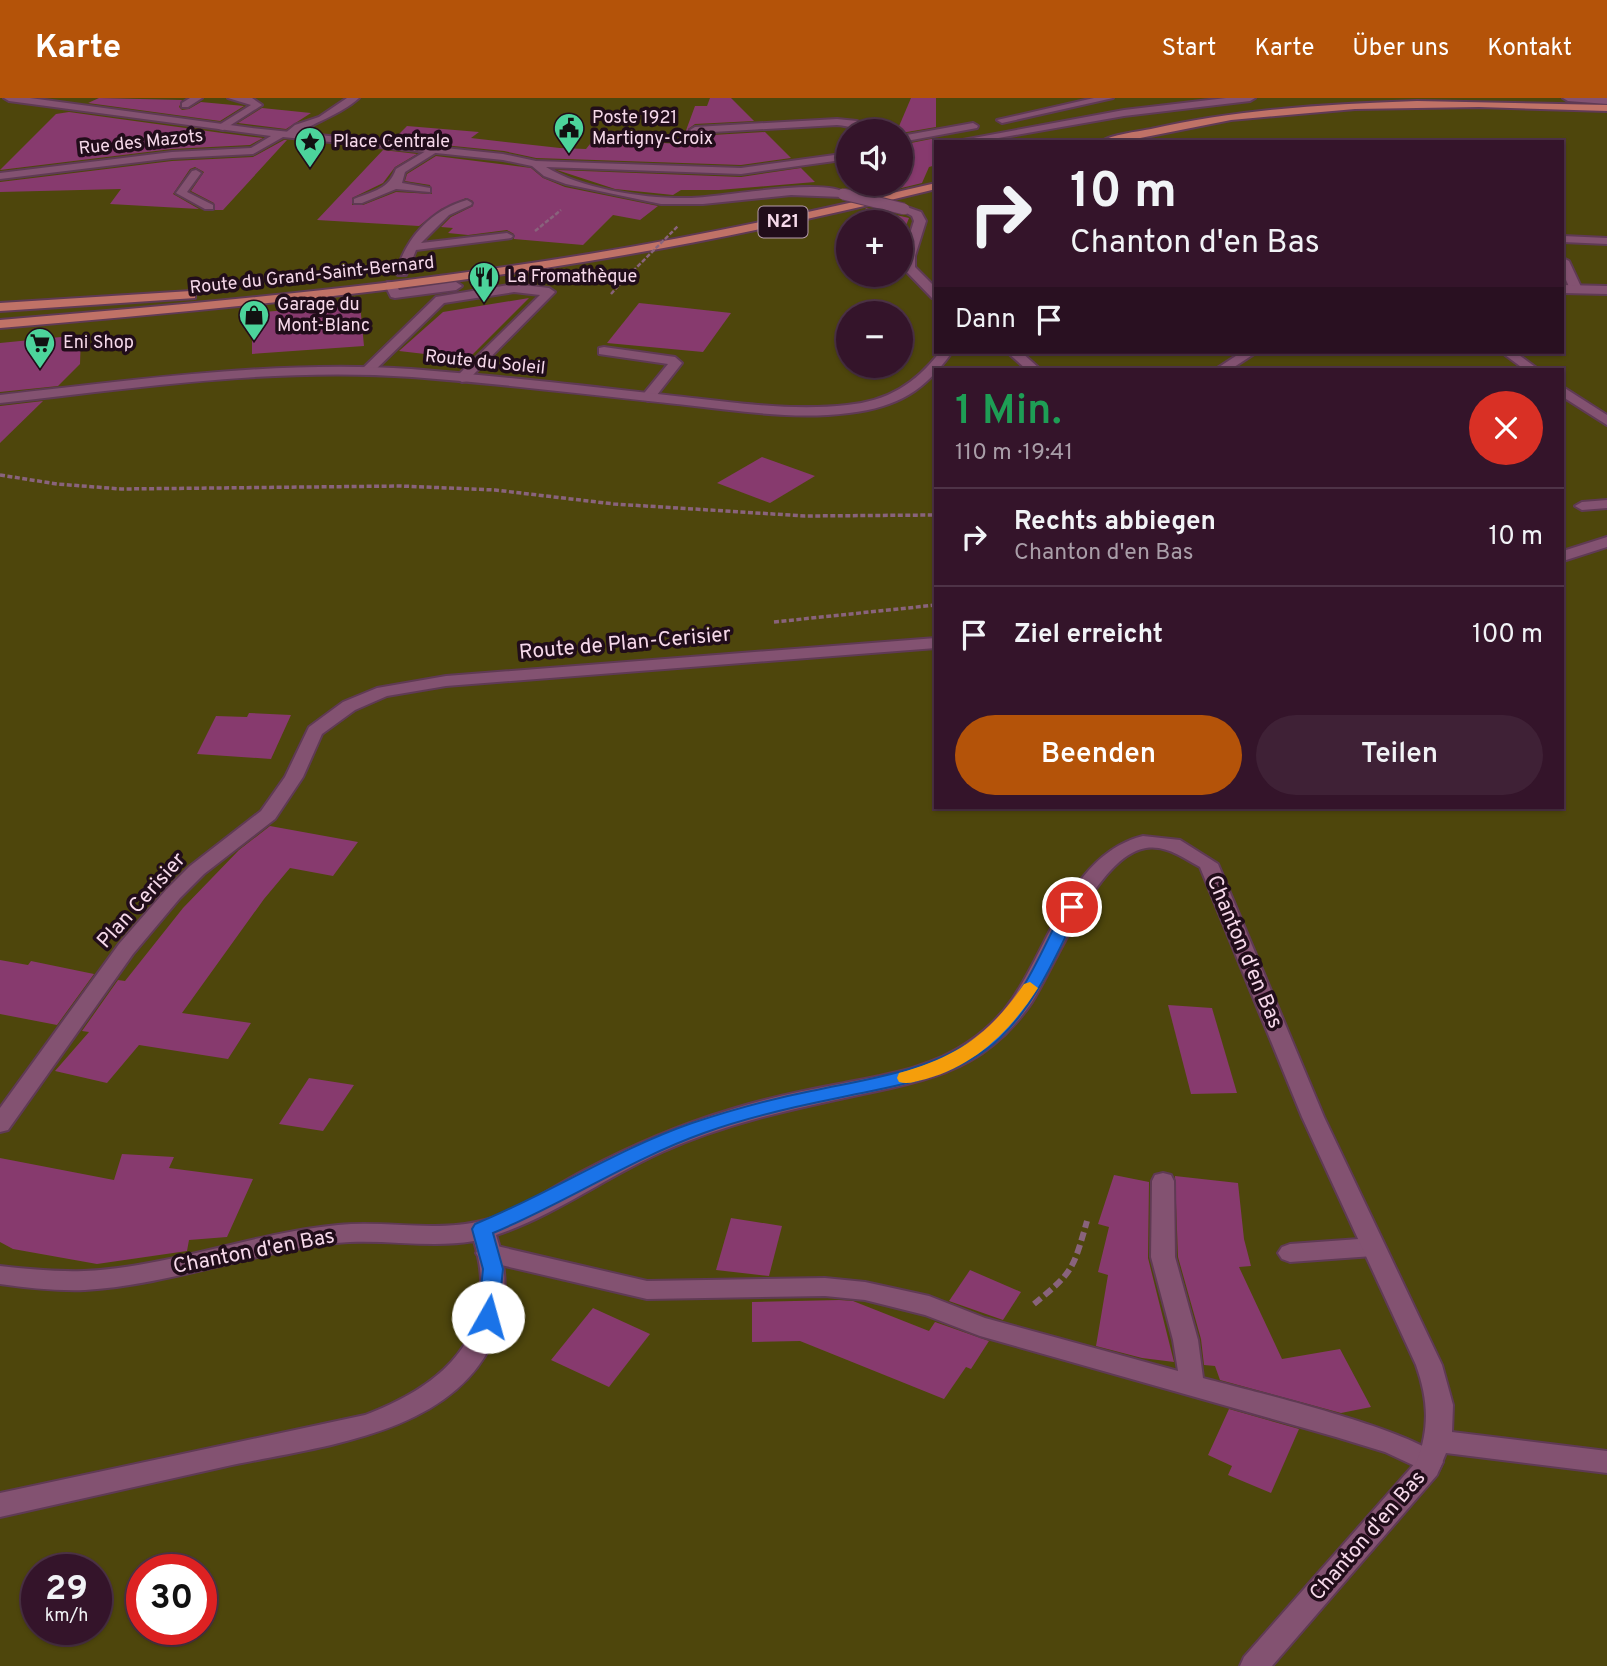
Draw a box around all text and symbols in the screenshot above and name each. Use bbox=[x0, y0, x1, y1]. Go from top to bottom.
text: Karte bbox=[35, 28, 121, 70]
text: Start bbox=[1162, 34, 1216, 64]
text: Karte bbox=[1254, 34, 1314, 64]
text: Über uns bbox=[1352, 34, 1449, 64]
text: Kontakt bbox=[1487, 34, 1572, 64]
place label: Poste 1921 Martigny-Croix bbox=[592, 107, 713, 151]
public building icon: Poste 1921 Martigny-Croix bbox=[552, 111, 586, 155]
map controls bbox=[836, 119, 913, 378]
button: sound bbox=[836, 119, 913, 196]
street label: Rue des Mazots bbox=[78, 125, 204, 161]
place icon: Place Centrale bbox=[293, 125, 327, 169]
place label: Place Centrale bbox=[333, 131, 450, 154]
text: 10 m bbox=[1070, 163, 1177, 225]
icon: right bbox=[955, 168, 1046, 259]
road number: N21 bbox=[758, 206, 808, 238]
button: + bbox=[836, 210, 913, 287]
text: Chanton d'en Bas bbox=[1070, 224, 1320, 264]
street label: Route du Grand-Saint-Bernard bbox=[189, 252, 435, 300]
restaurant icon: La Fromathèque bbox=[467, 260, 501, 304]
place label: La Fromathèque bbox=[507, 266, 637, 289]
place label: Garage du Mont-Blanc bbox=[277, 294, 370, 338]
shop icon: Garage du Mont-Blanc bbox=[237, 298, 271, 342]
button: − bbox=[836, 301, 913, 378]
icon: arrive bbox=[1030, 301, 1068, 339]
text: Dann bbox=[955, 304, 1016, 337]
supermarket icon: Eni Shop bbox=[23, 326, 57, 370]
place label: Eni Shop bbox=[63, 332, 134, 355]
street label: Route du Soleil bbox=[424, 345, 546, 381]
text: 1 Min. bbox=[955, 386, 1062, 439]
button: close bbox=[1469, 391, 1543, 465]
text: 110 m · 19:41 bbox=[955, 439, 1073, 468]
text: Rechts abbiegen bbox=[1014, 506, 1216, 539]
icon: right bbox=[955, 518, 993, 556]
text: 10 m bbox=[1488, 521, 1543, 554]
text: Chanton d'en Bas bbox=[1014, 539, 1193, 568]
icon: arrive bbox=[955, 616, 993, 654]
text: Ziel erreicht bbox=[1014, 619, 1163, 652]
text: 100 m bbox=[1472, 619, 1543, 652]
street label: Route de Plan-Cerisier bbox=[518, 621, 732, 667]
button: Beenden bbox=[955, 715, 1242, 795]
button: Teilen bbox=[1256, 715, 1543, 795]
street label: Plan Cerisier bbox=[92, 847, 192, 955]
street label: Chanton d'en Bas bbox=[1200, 871, 1288, 1033]
pin bbox=[1042, 877, 1102, 937]
icon: arrive bbox=[1053, 888, 1091, 926]
street label: Chanton d'en Bas bbox=[171, 1223, 337, 1281]
position arrow bbox=[451, 1280, 525, 1354]
street label: Chanton d'en Bas bbox=[1304, 1465, 1432, 1607]
speed limit sign: 30 bbox=[126, 1554, 217, 1645]
text: 29 bbox=[45, 1568, 88, 1612]
text: km/h bbox=[45, 1605, 88, 1628]

